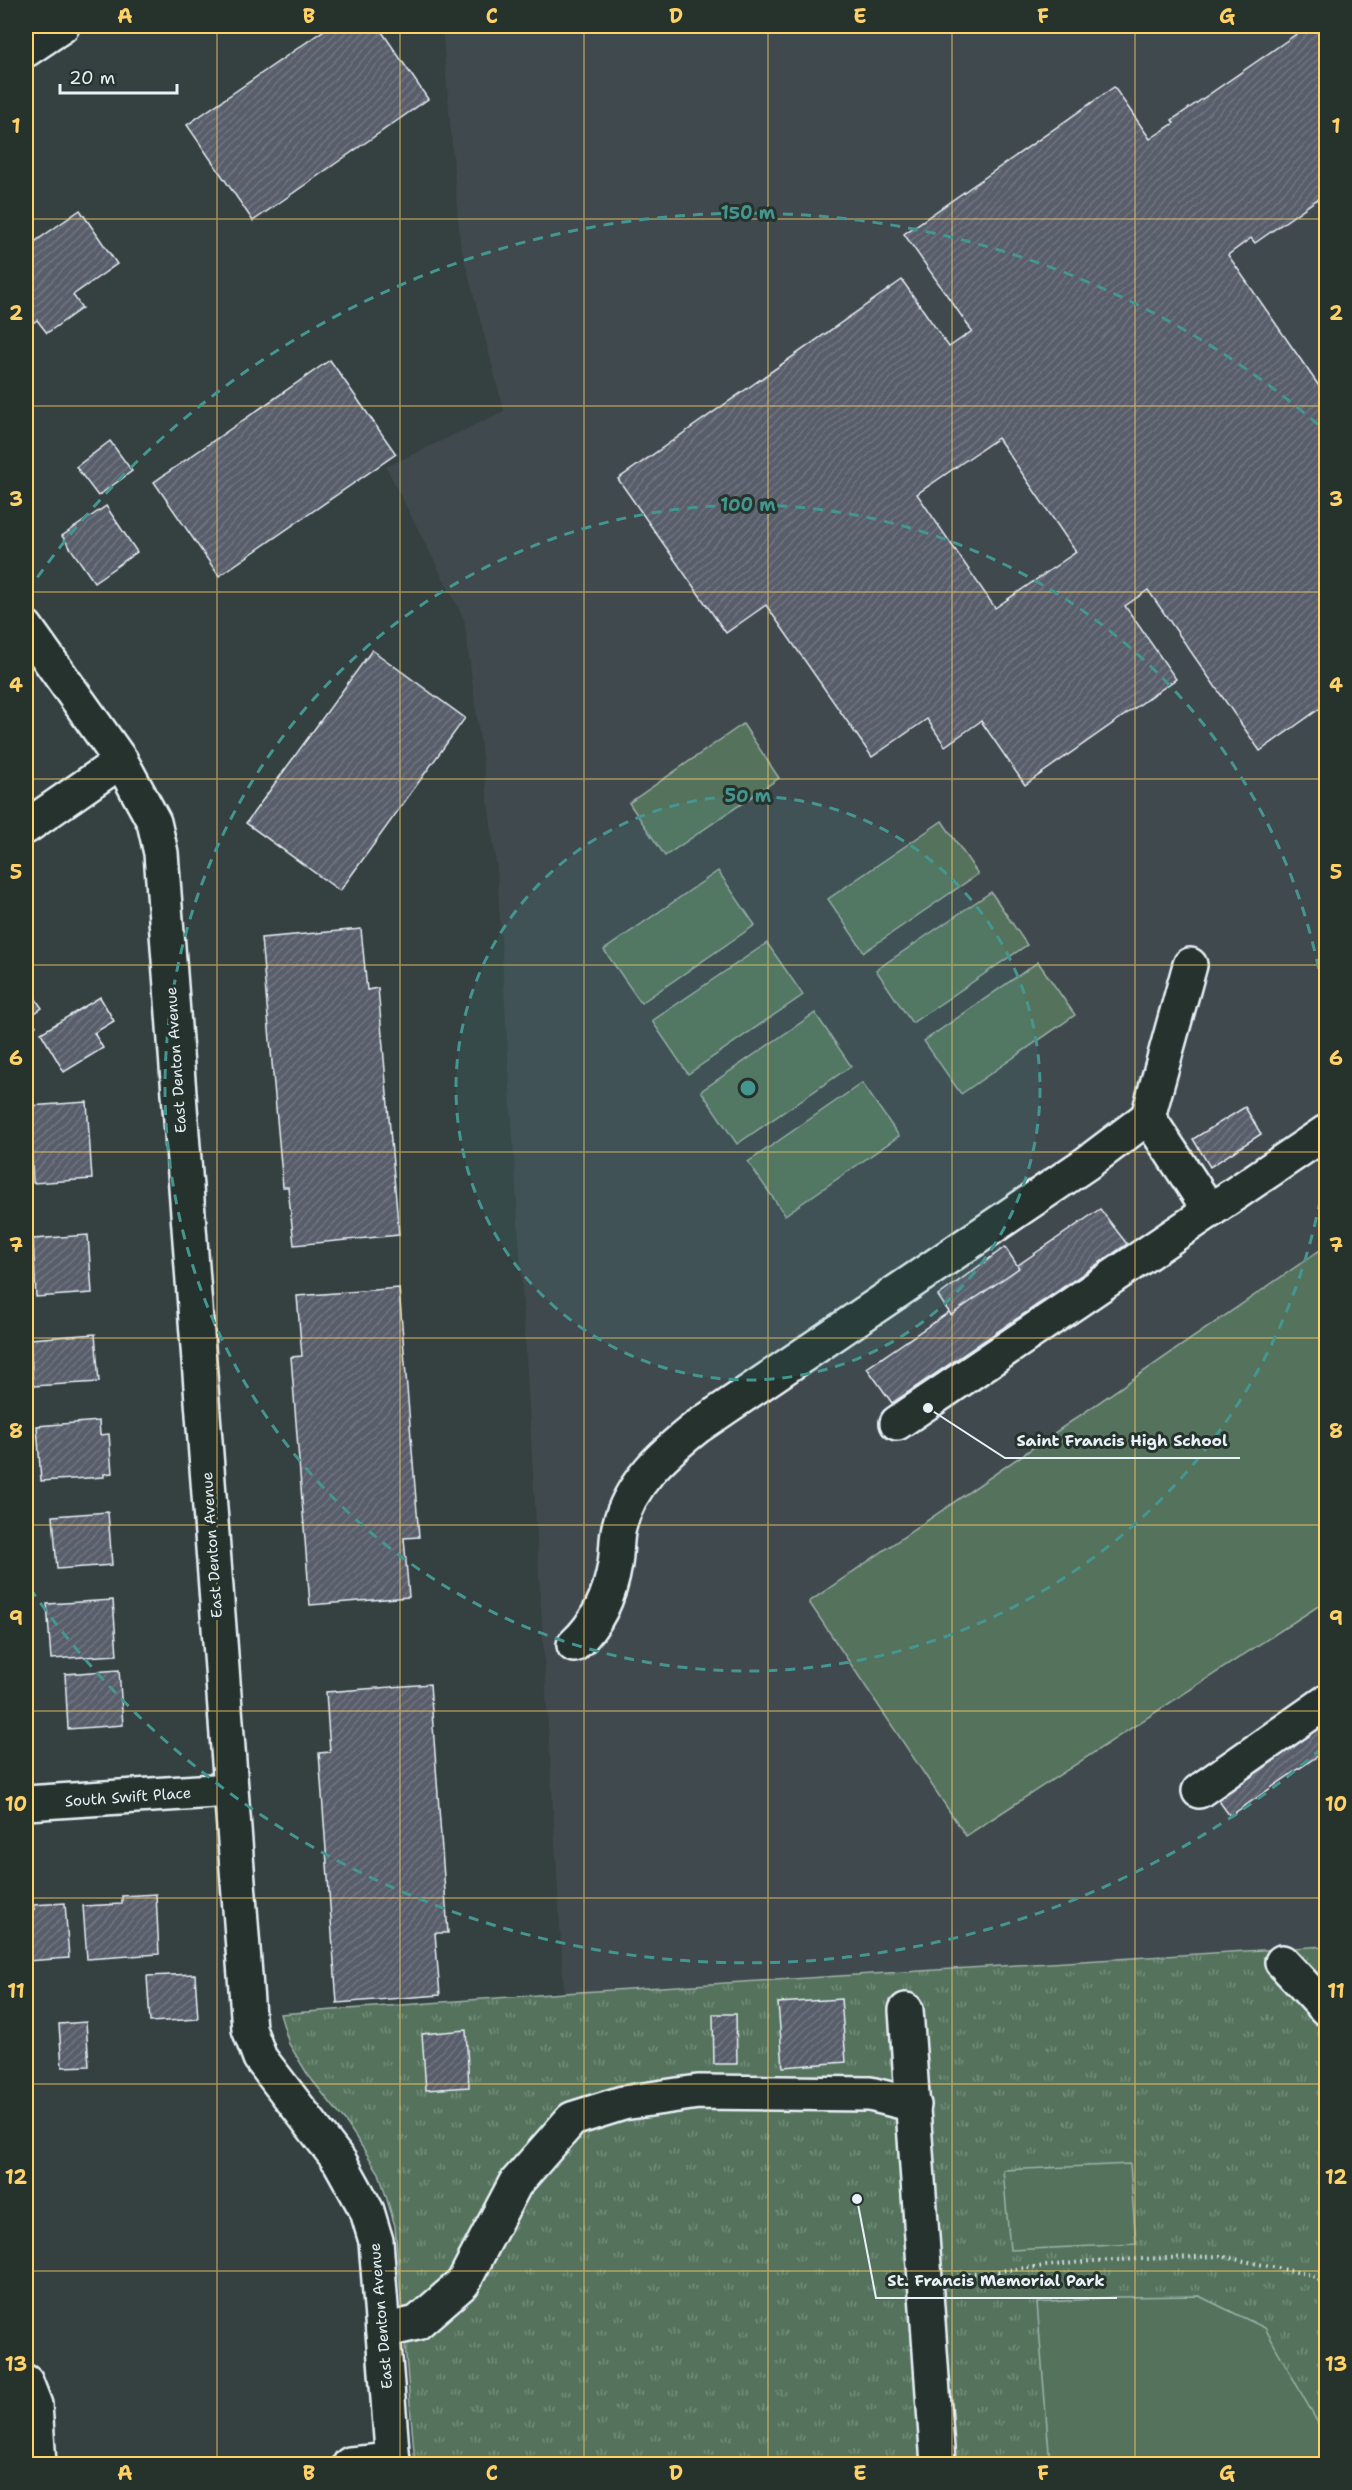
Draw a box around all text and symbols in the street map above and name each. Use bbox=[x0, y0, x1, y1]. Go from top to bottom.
text: A bbox=[117, 3, 133, 29]
text: B bbox=[303, 3, 315, 29]
text: C bbox=[486, 3, 498, 29]
text: D bbox=[669, 3, 683, 29]
text: E bbox=[853, 3, 867, 29]
text: F bbox=[1037, 3, 1049, 29]
text: G bbox=[1219, 3, 1235, 29]
scale bar bbox=[60, 57, 177, 95]
text: 20 m bbox=[69, 66, 115, 90]
text: 1 bbox=[11, 113, 21, 139]
text: 1 bbox=[1331, 113, 1341, 139]
text: 150 m bbox=[721, 201, 776, 225]
text: 2 bbox=[9, 300, 23, 326]
text: 2 bbox=[1329, 300, 1343, 326]
text: 3 bbox=[9, 486, 23, 512]
text: 3 bbox=[1329, 486, 1343, 512]
text: 100 m bbox=[720, 493, 776, 517]
text: 4 bbox=[9, 672, 23, 698]
text: 4 bbox=[1329, 672, 1343, 698]
text: 50 m bbox=[725, 784, 772, 808]
text: 5 bbox=[10, 859, 22, 885]
text: 5 bbox=[1330, 859, 1342, 885]
street label: East Denton Avenue bbox=[161, 986, 191, 1134]
text: 6 bbox=[9, 1045, 23, 1071]
text: 6 bbox=[1329, 1045, 1343, 1071]
centre of rings bbox=[738, 1078, 758, 1098]
text: 7 bbox=[9, 1232, 23, 1258]
text: 7 bbox=[1329, 1232, 1343, 1258]
text: 8 bbox=[9, 1418, 23, 1444]
text: 8 bbox=[1329, 1418, 1343, 1444]
callout: Saint Francis High School bbox=[1005, 1424, 1240, 1458]
text: Saint Francis High School bbox=[1016, 1430, 1228, 1451]
street label: East Denton Avenue bbox=[197, 1471, 227, 1619]
text: 9 bbox=[9, 1605, 23, 1631]
text: 9 bbox=[1329, 1605, 1343, 1631]
street label: South Swift Place bbox=[64, 1783, 192, 1811]
text: 10 bbox=[5, 1791, 27, 1817]
text: 10 bbox=[1325, 1791, 1347, 1817]
text: 11 bbox=[7, 1978, 25, 2004]
text: 11 bbox=[1327, 1978, 1345, 2004]
text: 12 bbox=[5, 2164, 27, 2190]
text: 12 bbox=[1325, 2164, 1347, 2190]
street label: East Denton Avenue bbox=[365, 2242, 397, 2390]
callout: St. Francis Memorial Park bbox=[876, 2264, 1117, 2298]
text: St. Francis Memorial Park bbox=[887, 2270, 1105, 2291]
text: 13 bbox=[5, 2351, 27, 2377]
text: 13 bbox=[1325, 2351, 1347, 2377]
text: A bbox=[117, 2460, 133, 2486]
text: B bbox=[303, 2460, 315, 2486]
text: C bbox=[486, 2460, 498, 2486]
text: D bbox=[669, 2460, 683, 2486]
text: E bbox=[853, 2460, 867, 2486]
text: F bbox=[1037, 2460, 1049, 2486]
text: G bbox=[1219, 2460, 1235, 2486]

